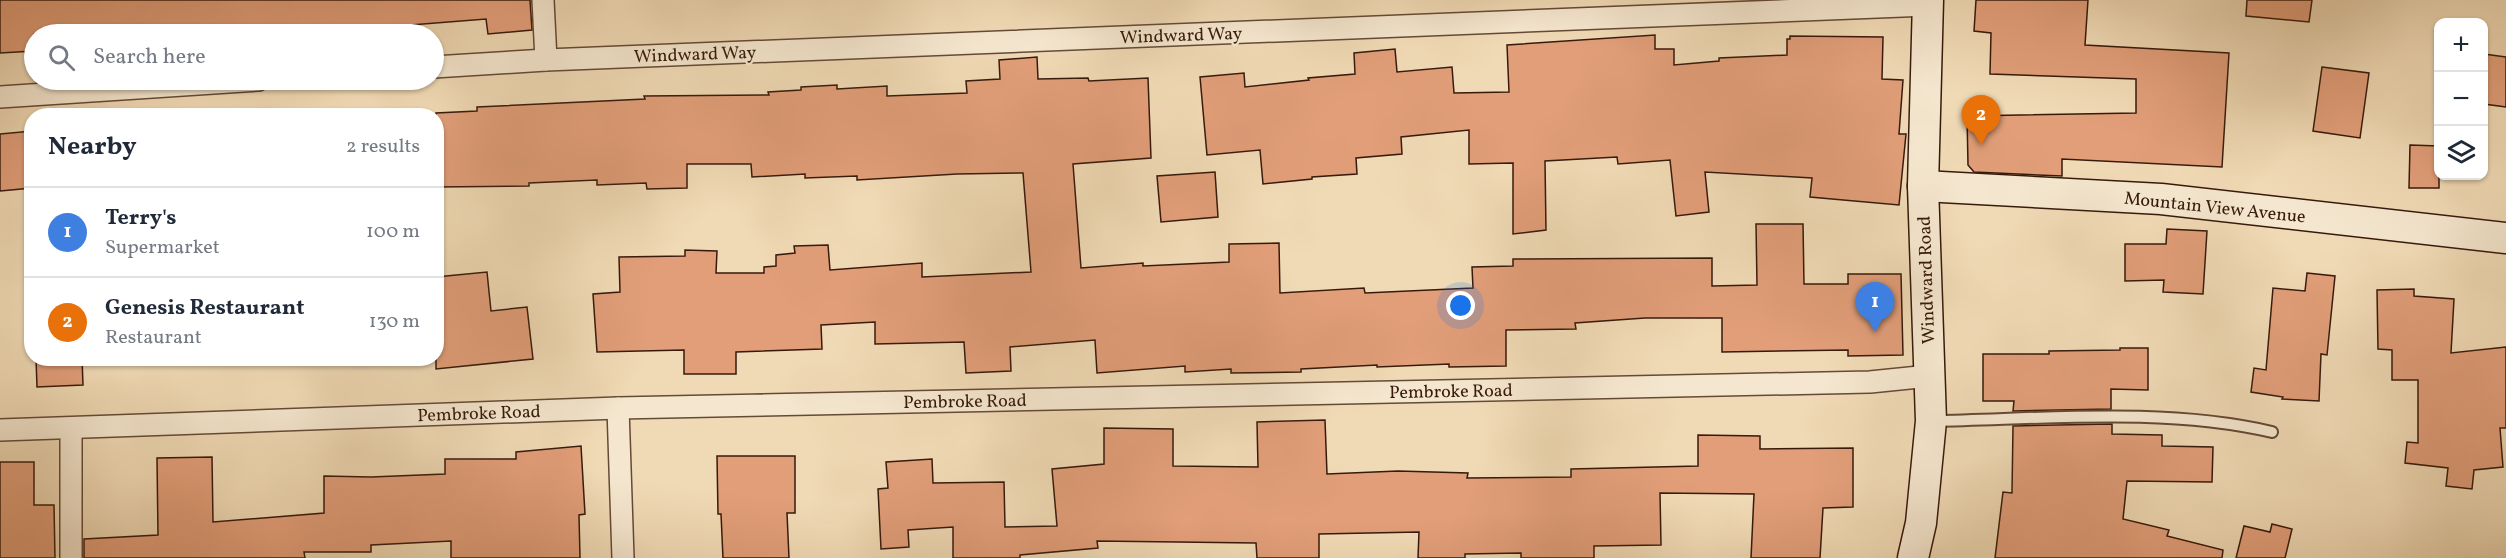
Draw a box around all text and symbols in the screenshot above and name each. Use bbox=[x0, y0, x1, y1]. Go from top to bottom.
map controls bbox=[2434, 18, 2488, 180]
button: + bbox=[2434, 18, 2488, 72]
street label: Windward Way bbox=[1119, 22, 1243, 51]
search box bbox=[24, 24, 444, 90]
icon: search bbox=[45, 41, 78, 74]
street label: Windward Way bbox=[633, 41, 757, 70]
text: Search here bbox=[93, 42, 206, 73]
button: − bbox=[2434, 72, 2488, 126]
pin: 2 bbox=[1962, 96, 2000, 145]
button: layers bbox=[2434, 126, 2488, 180]
text: Nearby bbox=[48, 129, 137, 165]
text: 2 results bbox=[346, 133, 420, 161]
street label: Mountain View Avenue bbox=[2123, 187, 2307, 230]
text: Terry's bbox=[105, 203, 176, 234]
street label: Windward Road bbox=[1913, 215, 1942, 345]
text: 1 bbox=[63, 218, 72, 246]
text: 100 m bbox=[366, 218, 420, 246]
text: Supermarket bbox=[105, 234, 220, 262]
pin: 1 bbox=[1856, 282, 1894, 332]
your location bbox=[1446, 291, 1475, 320]
text: Genesis Restaurant bbox=[105, 293, 304, 324]
text: 2 bbox=[62, 308, 73, 336]
text: 130 m bbox=[369, 308, 420, 336]
text: Restaurant bbox=[105, 324, 202, 352]
street label: Pembroke Road bbox=[1389, 379, 1513, 406]
street label: Pembroke Road bbox=[903, 389, 1027, 416]
street label: Pembroke Road bbox=[417, 400, 541, 429]

